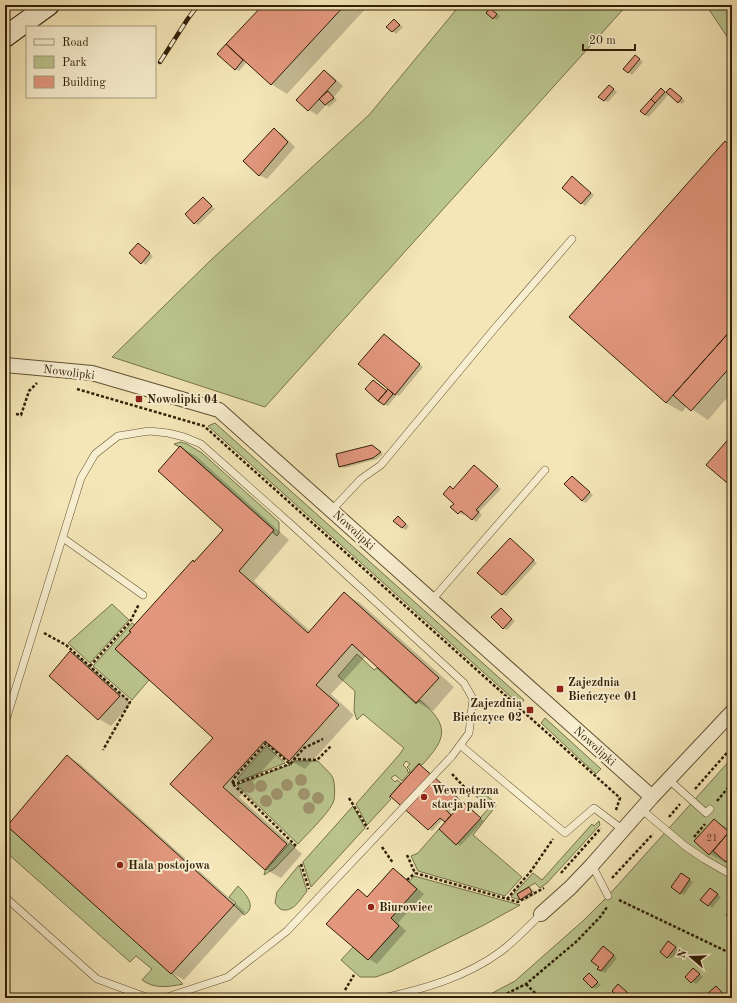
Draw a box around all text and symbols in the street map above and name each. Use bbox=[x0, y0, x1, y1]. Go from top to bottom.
legend bbox=[26, 26, 156, 98]
scale bar bbox=[583, 26, 635, 52]
text: 20 m bbox=[589, 35, 616, 47]
text: Road bbox=[62, 37, 89, 49]
text: Park bbox=[62, 57, 87, 69]
text: Building bbox=[62, 77, 106, 89]
street label: Nowolipki bbox=[42, 364, 95, 382]
marker: Nowolipki 04 bbox=[134, 394, 144, 404]
place label: Nowolipki 04 bbox=[147, 394, 218, 406]
street label: Nowolipki bbox=[330, 509, 377, 553]
place label: Zajezdnia Bieńczyce 01 bbox=[568, 677, 638, 703]
marker: Zajezdnia Bieńczyce 01 bbox=[555, 684, 565, 694]
place label: Zajezdnia Bieńczyce 02 bbox=[452, 698, 522, 724]
marker: Zajezdnia Bieńczyce 02 bbox=[525, 705, 535, 715]
street label: Nowolipki bbox=[571, 725, 618, 769]
place label: Wewnętrzna stacja paliw bbox=[432, 785, 499, 811]
marker: Wewnętrzna stacja paliw bbox=[419, 792, 429, 802]
house number: 21 bbox=[706, 833, 718, 843]
marker: Hala postojowa bbox=[115, 860, 125, 870]
place label: Hala postojowa bbox=[128, 860, 210, 872]
marker: Biurowiec bbox=[366, 902, 376, 912]
place label: Biurowiec bbox=[379, 902, 433, 914]
north arrow bbox=[671, 937, 711, 977]
text: N bbox=[676, 948, 690, 960]

